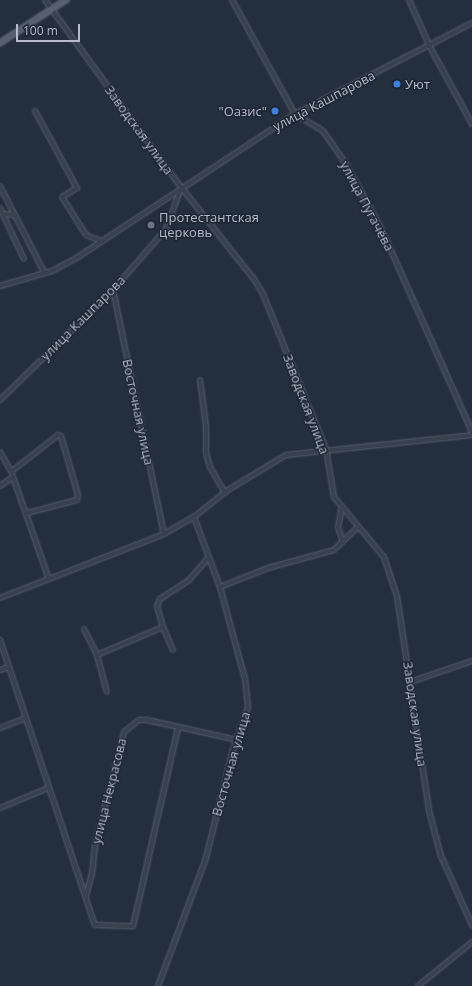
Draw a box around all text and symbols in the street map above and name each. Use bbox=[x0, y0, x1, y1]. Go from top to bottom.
scale bar bbox=[18, 16, 82, 42]
text: 100 m bbox=[23, 22, 58, 39]
street label: улица Кашпарова bbox=[270, 67, 378, 135]
place label: Уют bbox=[405, 76, 430, 92]
marker: Уют bbox=[392, 79, 402, 89]
street label: Заводская улица bbox=[102, 83, 176, 177]
place label: "Оазис" bbox=[219, 103, 267, 119]
marker: "Оазис" bbox=[270, 106, 280, 116]
street label: улица Пугачёва bbox=[337, 158, 397, 254]
place label: Протестантская церковь bbox=[159, 210, 259, 241]
marker: Протестантская церковь bbox=[146, 220, 156, 230]
street label: улица Кашпарова bbox=[37, 272, 129, 364]
street label: Заводская улица bbox=[280, 352, 332, 456]
street label: Восточная улица bbox=[119, 358, 157, 466]
street label: Заводская улица bbox=[400, 660, 430, 768]
street label: Восточная улица bbox=[209, 710, 253, 818]
street label: улица Некрасова bbox=[88, 736, 130, 846]

